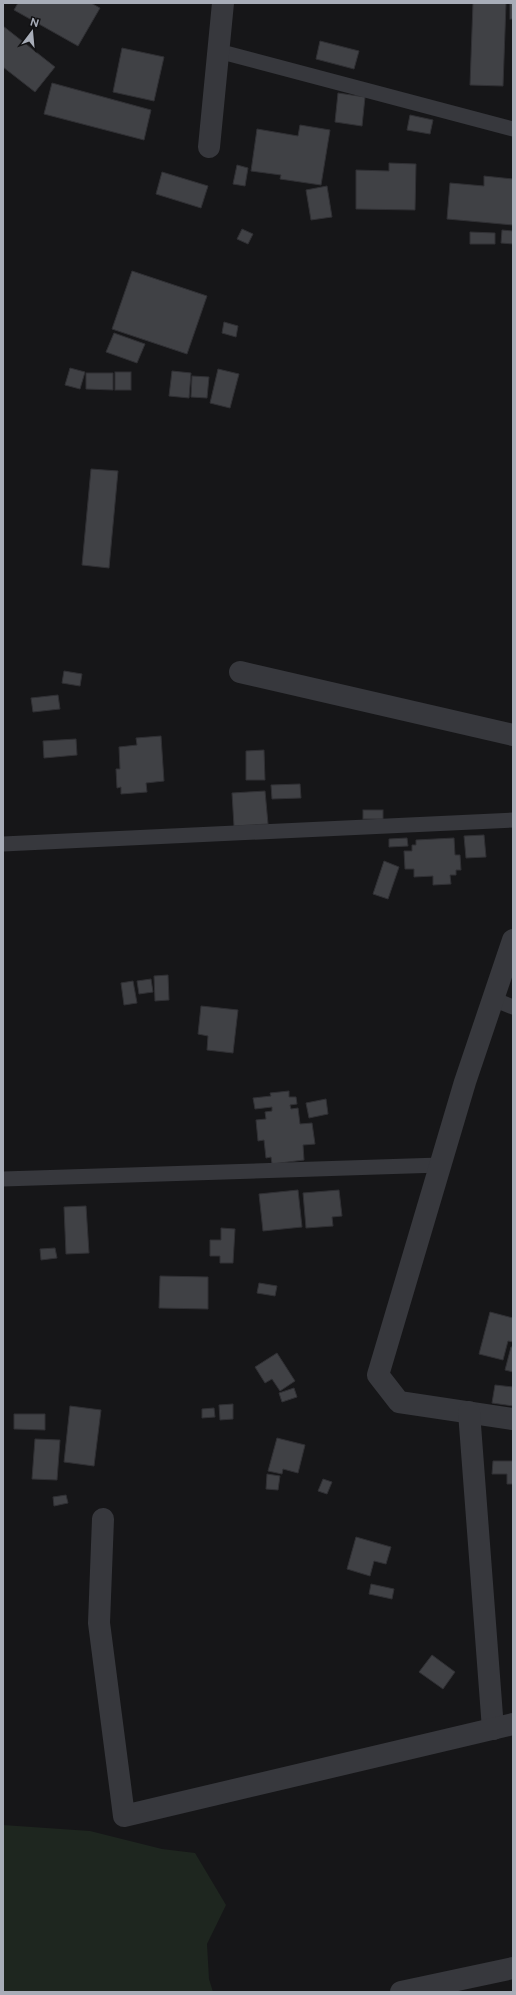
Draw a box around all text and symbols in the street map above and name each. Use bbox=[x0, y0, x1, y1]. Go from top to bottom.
north arrow bbox=[12, 12, 52, 52]
text: N bbox=[29, 15, 41, 30]

